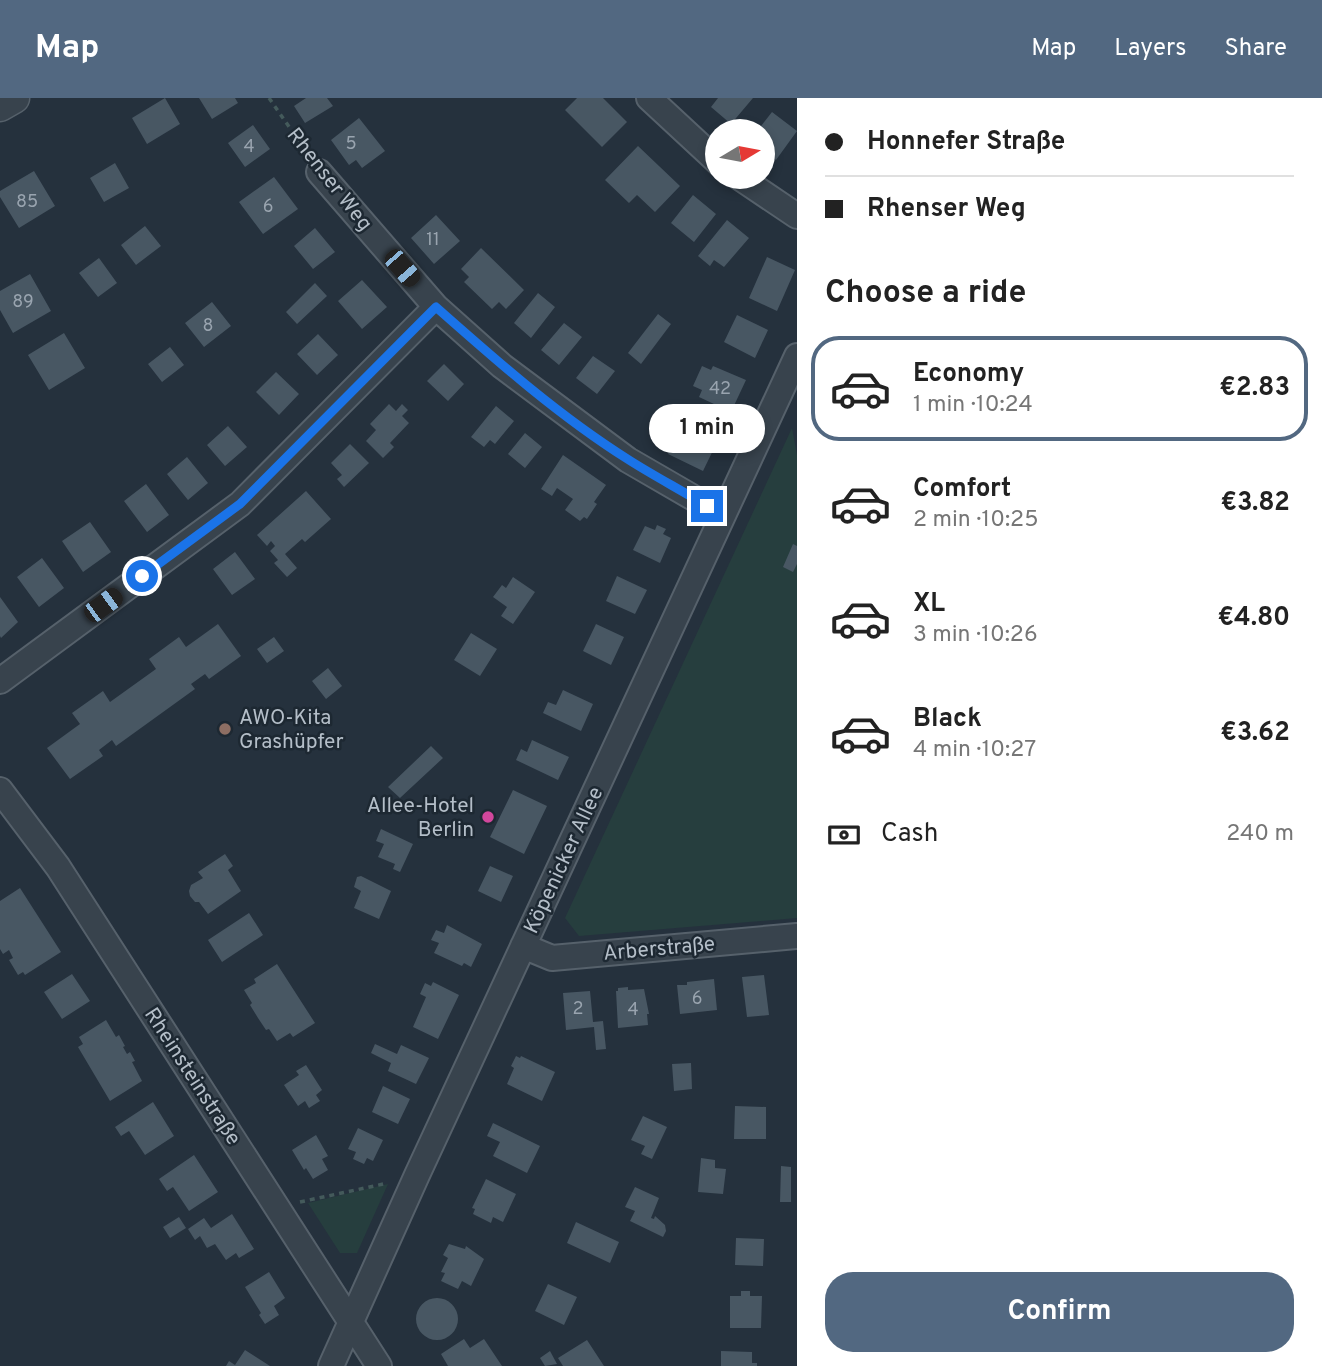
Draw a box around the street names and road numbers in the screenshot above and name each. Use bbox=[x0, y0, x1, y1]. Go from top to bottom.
street label: Rhenser Weg bbox=[280, 123, 378, 237]
street label: Köpenicker Allee bbox=[518, 783, 610, 938]
street label: Arberstraße bbox=[602, 931, 716, 968]
street label: Rheinsteinstraße bbox=[137, 1003, 246, 1151]

